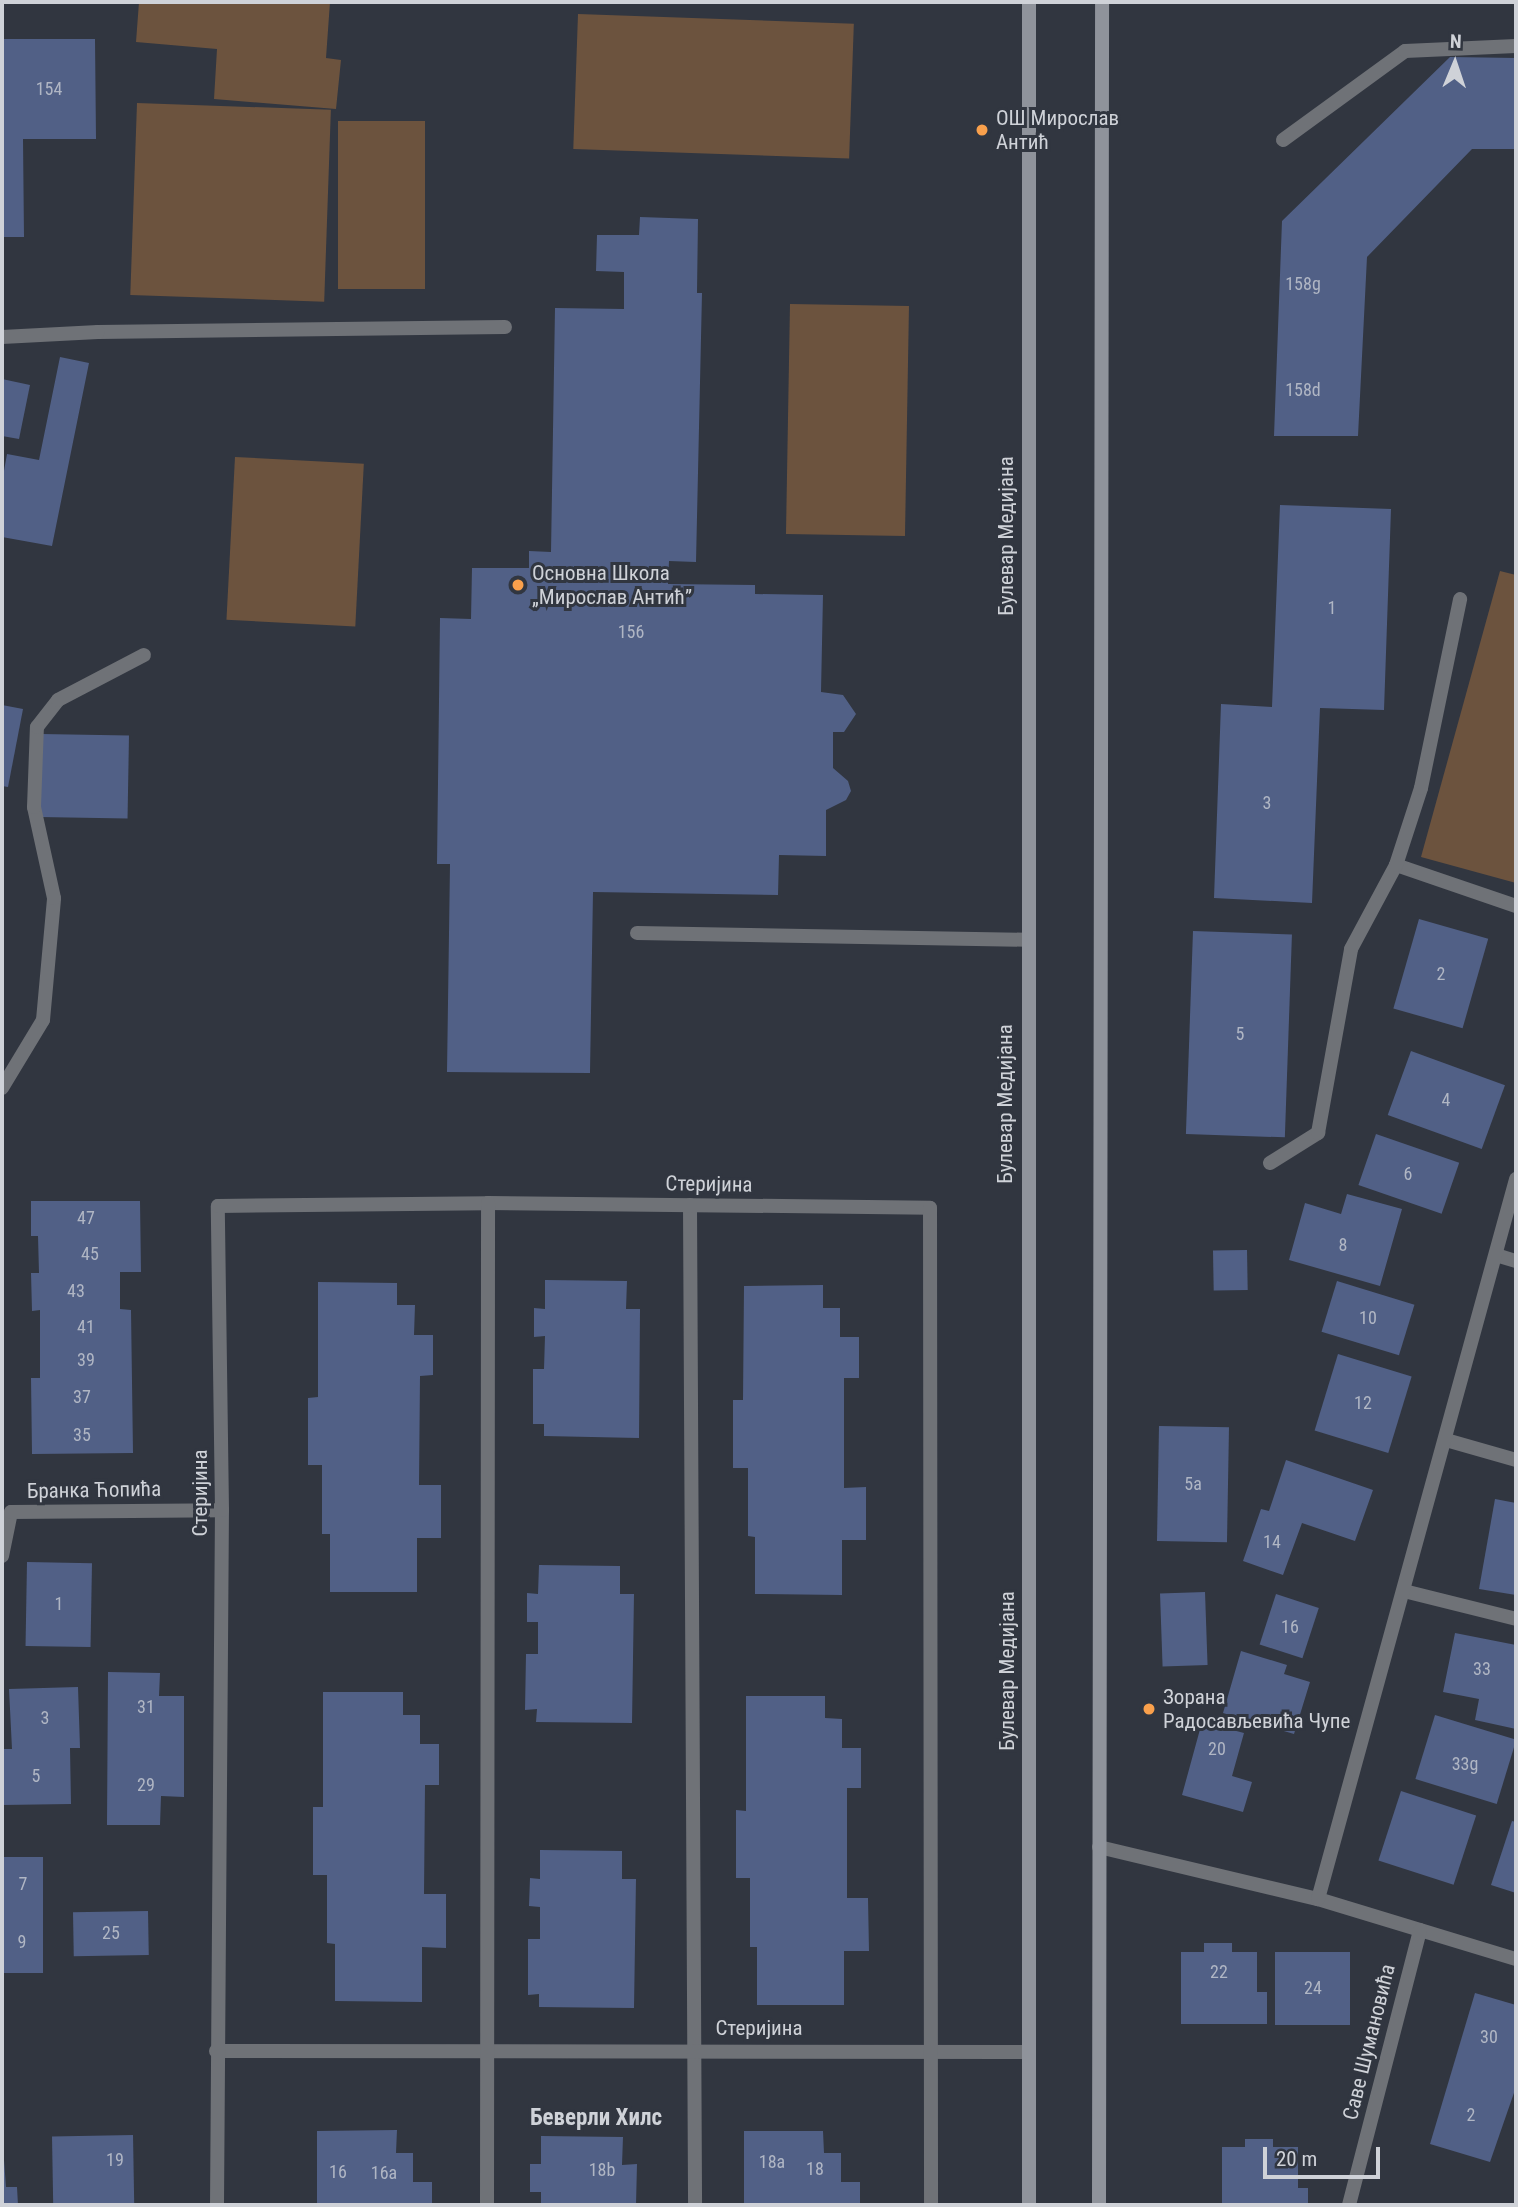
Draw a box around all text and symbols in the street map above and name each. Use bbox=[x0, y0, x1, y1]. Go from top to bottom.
north arrow bbox=[1420, 28, 1490, 98]
text: N bbox=[1450, 30, 1462, 53]
house number: 154 bbox=[36, 78, 62, 100]
place label: ОШ Мирослав Антић bbox=[996, 105, 1119, 155]
marker: ОШ Мирослав Антић bbox=[974, 122, 990, 138]
house number: 158g bbox=[1285, 273, 1321, 295]
house number: 158d bbox=[1285, 379, 1321, 401]
street label: Булевар Медијана bbox=[993, 456, 1019, 616]
place label: Основна Школа „Мирослав Антић” bbox=[532, 560, 692, 610]
marker: Основна Школа „Мирослав Антић” bbox=[510, 577, 526, 593]
house number: 1 bbox=[1328, 597, 1336, 619]
house number: 156 bbox=[618, 621, 644, 643]
house number: 3 bbox=[1263, 792, 1271, 814]
house number: 2 bbox=[1437, 963, 1445, 985]
house number: 5 bbox=[1236, 1023, 1244, 1045]
street label: Булевар Медијана bbox=[992, 1024, 1018, 1184]
house number: 4 bbox=[1442, 1089, 1450, 1111]
house number: 6 bbox=[1404, 1163, 1412, 1185]
street label: Стеријина bbox=[665, 1171, 753, 1197]
house number: 47 bbox=[77, 1207, 95, 1229]
house number: 8 bbox=[1339, 1234, 1347, 1256]
house number: 45 bbox=[81, 1243, 99, 1265]
house number: 43 bbox=[67, 1280, 85, 1302]
house number: 10 bbox=[1359, 1307, 1377, 1329]
house number: 41 bbox=[77, 1316, 95, 1338]
house number: 39 bbox=[77, 1349, 95, 1371]
house number: 37 bbox=[73, 1386, 91, 1408]
house number: 12 bbox=[1354, 1392, 1372, 1414]
house number: 35 bbox=[73, 1424, 91, 1446]
street label: Стеријина bbox=[187, 1449, 213, 1537]
house number: 5a bbox=[1184, 1473, 1202, 1495]
street label: Бранка Ћопића bbox=[26, 1476, 162, 1504]
house number: 14 bbox=[1263, 1531, 1281, 1553]
street label: Булевар Медијана bbox=[994, 1591, 1020, 1751]
house number: 1 bbox=[55, 1593, 63, 1615]
house number: 16 bbox=[1281, 1616, 1299, 1638]
house number: 33 bbox=[1473, 1658, 1491, 1680]
place label: Зорана Радосављевића Чупе bbox=[1163, 1684, 1350, 1734]
house number: 31 bbox=[137, 1696, 155, 1718]
marker: Зорана Радосављевића Чупе bbox=[1141, 1701, 1157, 1717]
house number: 3 bbox=[41, 1707, 49, 1729]
house number: 20 bbox=[1208, 1738, 1226, 1760]
house number: 33g bbox=[1452, 1753, 1478, 1775]
house number: 5 bbox=[32, 1765, 40, 1787]
house number: 29 bbox=[137, 1774, 155, 1796]
house number: 7 bbox=[19, 1873, 27, 1895]
house number: 25 bbox=[102, 1922, 120, 1944]
house number: 9 bbox=[18, 1931, 26, 1953]
house number: 22 bbox=[1210, 1961, 1228, 1983]
street label: Саве Шумановића bbox=[1337, 1961, 1401, 2123]
house number: 24 bbox=[1304, 1977, 1322, 1999]
street label: Стеријина bbox=[715, 2015, 803, 2041]
house number: 30 bbox=[1480, 2026, 1498, 2048]
district label: Беверли Хилс bbox=[530, 2104, 662, 2132]
house number: 2 bbox=[1467, 2104, 1475, 2126]
scale bar bbox=[1266, 2134, 1383, 2178]
text: 20 m bbox=[1276, 2147, 1317, 2171]
house number: 19 bbox=[106, 2149, 124, 2171]
house number: 18a bbox=[759, 2151, 785, 2173]
house number: 18 bbox=[806, 2158, 824, 2180]
house number: 18b bbox=[589, 2159, 615, 2181]
house number: 16 bbox=[329, 2161, 347, 2183]
house number: 16a bbox=[371, 2162, 397, 2184]

